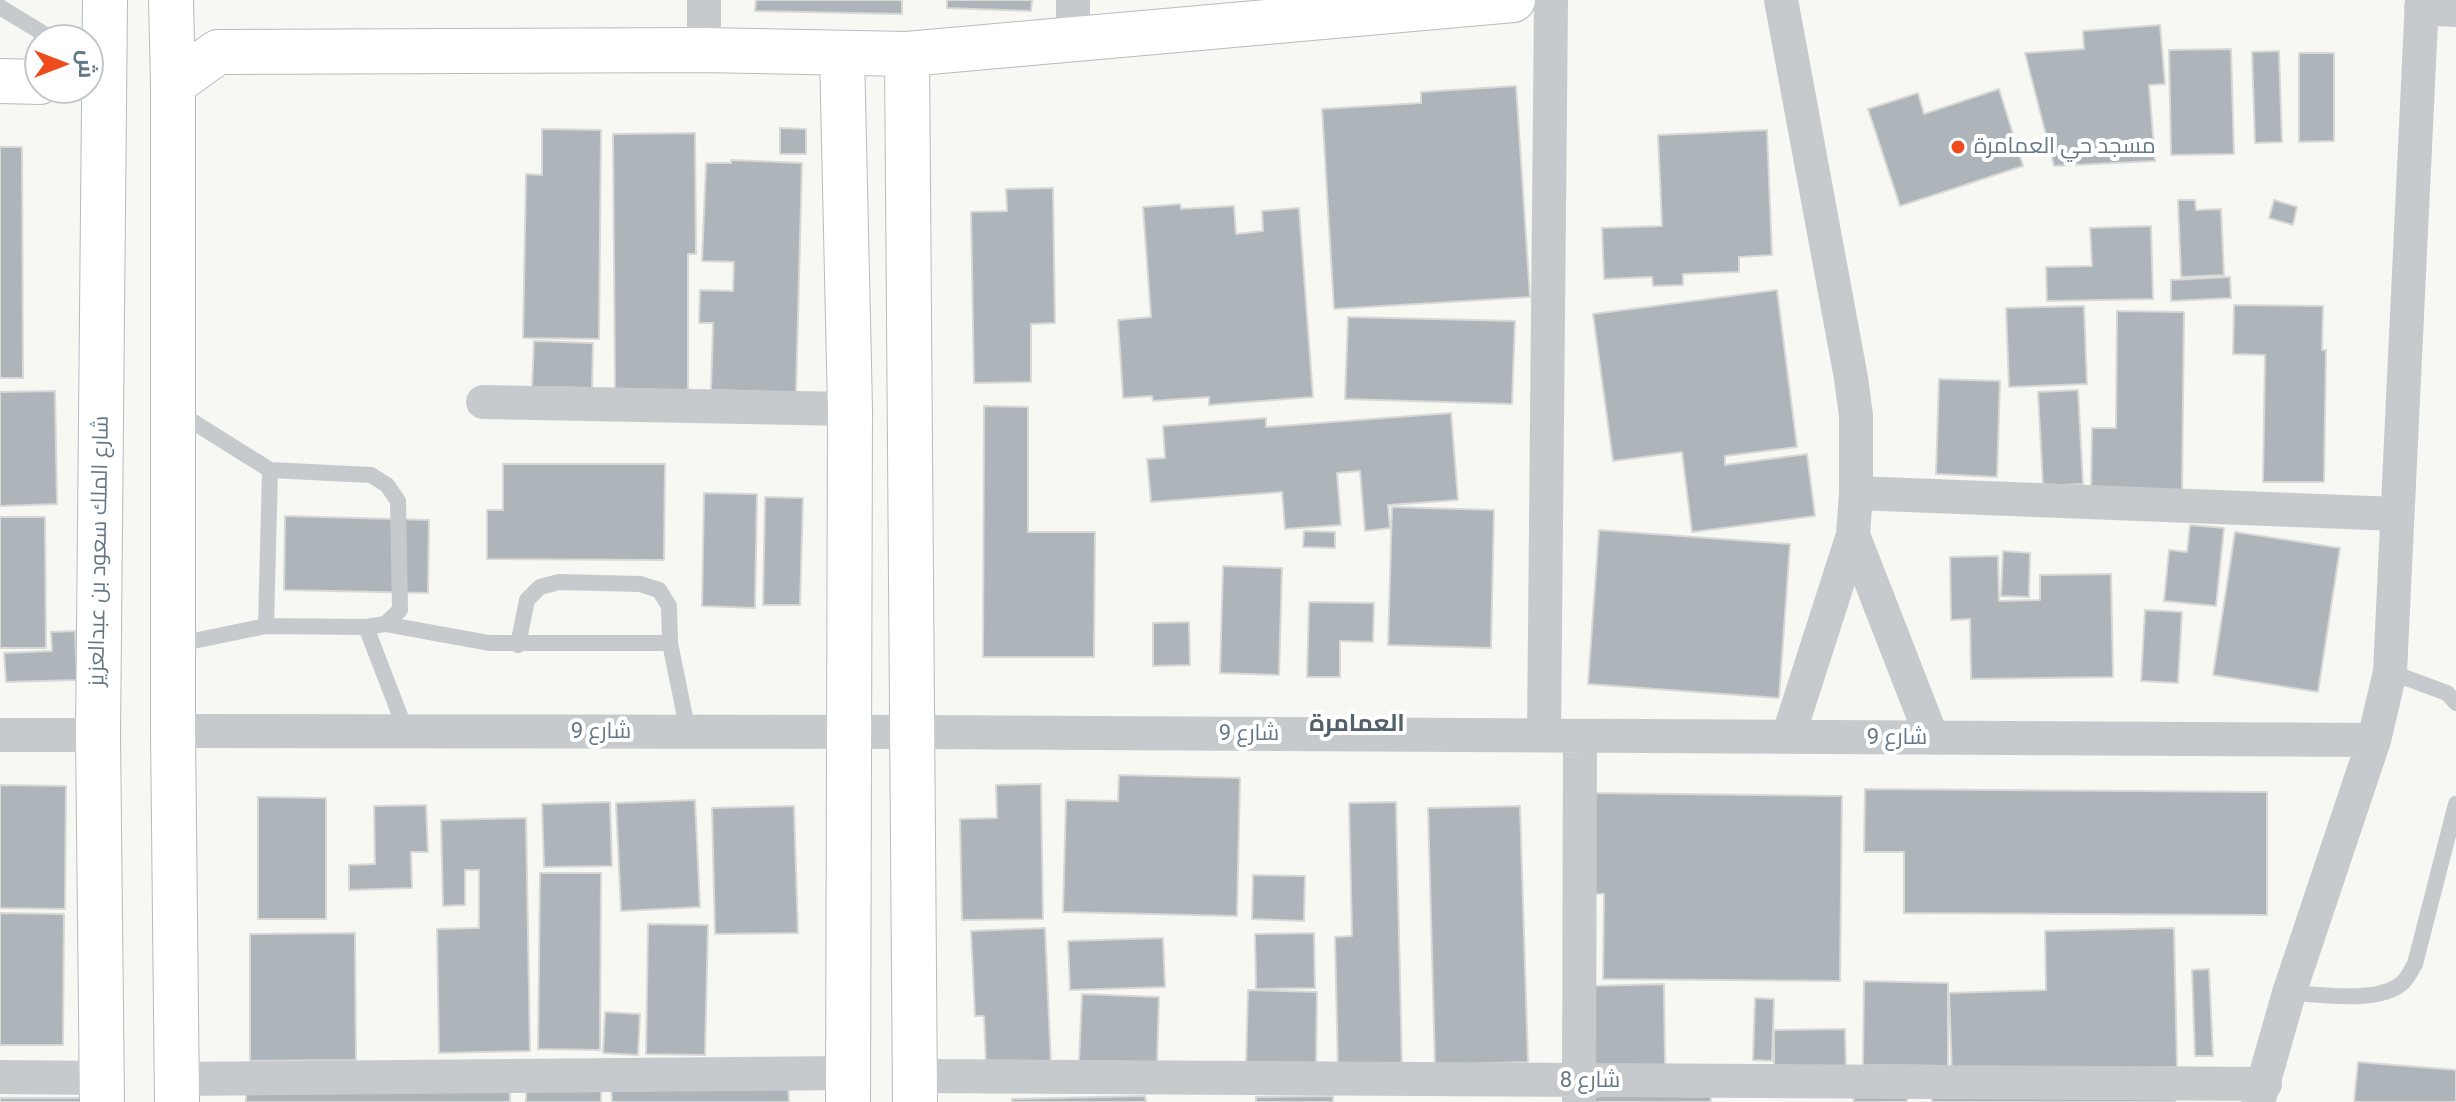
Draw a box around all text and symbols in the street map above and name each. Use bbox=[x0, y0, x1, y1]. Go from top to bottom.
north arrow bbox=[24, 24, 104, 104]
text: ش bbox=[74, 50, 99, 78]
place label: مسجد حي العمامرة bbox=[1974, 134, 2156, 160]
marker: مسجد حي العمامرة bbox=[1949, 138, 1967, 156]
street label: شارع الملك سعود بن عبدالعزيز bbox=[84, 415, 116, 687]
district label: العمامرة bbox=[1309, 711, 1405, 739]
street label: شارع 9 bbox=[571, 719, 631, 745]
street label: شارع 9 bbox=[1219, 721, 1279, 747]
street label: شارع 9 bbox=[1867, 725, 1927, 751]
street label: شارع 8 bbox=[1560, 1068, 1620, 1094]

